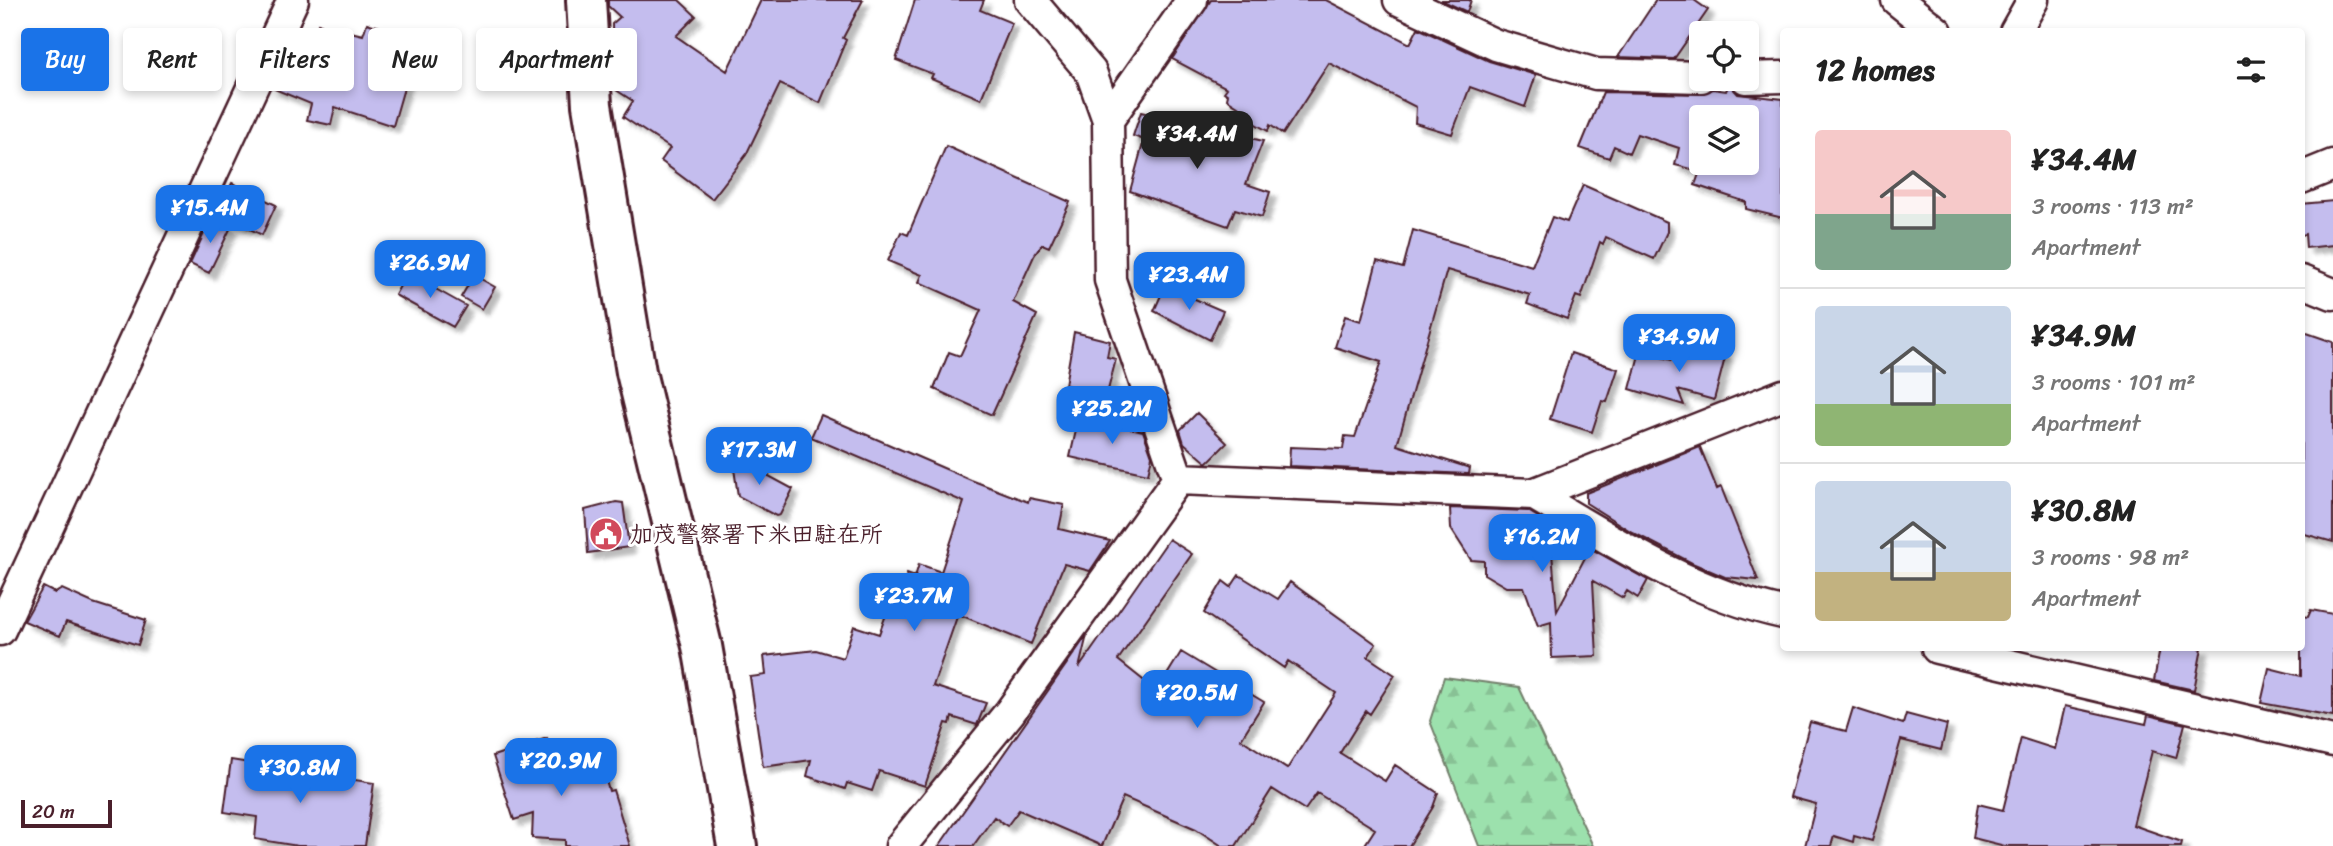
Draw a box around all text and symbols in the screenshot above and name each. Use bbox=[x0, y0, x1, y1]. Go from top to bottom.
map controls bbox=[1689, 21, 1759, 175]
button: locate bbox=[1689, 21, 1759, 91]
chip: Buy bbox=[21, 28, 109, 91]
chip: Rent bbox=[123, 28, 222, 91]
chip: Filters bbox=[236, 28, 354, 91]
chip: New bbox=[368, 28, 462, 91]
chip: Apartment bbox=[476, 28, 637, 91]
text: 12 homes bbox=[1815, 43, 1935, 97]
icon: filters bbox=[2232, 51, 2270, 89]
button: layers bbox=[1689, 105, 1759, 175]
pin: ¥34.4M bbox=[1140, 111, 1254, 171]
text: ¥34.4M bbox=[1157, 113, 1237, 154]
text: ¥34.4M bbox=[2032, 132, 2136, 186]
icon: home bbox=[1871, 158, 1955, 242]
pin: ¥15.4M bbox=[153, 186, 267, 245]
text: 3 rooms · 113 m² bbox=[2032, 186, 2194, 227]
text: ¥15.4M bbox=[172, 187, 248, 228]
text: Apartment bbox=[2032, 227, 2141, 268]
pin: ¥26.9M bbox=[373, 240, 487, 300]
text: ¥26.9M bbox=[391, 242, 469, 283]
pin: ¥23.4M bbox=[1132, 252, 1246, 312]
text: ¥23.4M bbox=[1150, 254, 1228, 295]
text: ¥34.9M bbox=[2032, 308, 2136, 362]
pin: ¥34.9M bbox=[1622, 314, 1736, 374]
text: ¥34.9M bbox=[1639, 316, 1719, 357]
icon: home bbox=[1871, 334, 1955, 418]
text: 3 rooms · 101 m² bbox=[2032, 362, 2196, 403]
pin: ¥25.2M bbox=[1055, 386, 1169, 446]
text: ¥25.2M bbox=[1072, 388, 1152, 429]
text: Apartment bbox=[2032, 403, 2141, 444]
pin: ¥17.3M bbox=[702, 428, 816, 487]
text: ¥17.3M bbox=[722, 429, 796, 470]
text: ¥30.8M bbox=[2032, 483, 2136, 537]
icon: home bbox=[1871, 509, 1955, 593]
place label: 加茂警察署下米田駐在所 bbox=[630, 514, 883, 555]
pin: ¥16.2M bbox=[1485, 514, 1599, 574]
public building icon: 加茂警察署下米田駐在所 bbox=[587, 515, 625, 553]
text: ¥16.2M bbox=[1505, 516, 1579, 557]
text: 3 rooms · 98 m² bbox=[2032, 537, 2189, 578]
pin: ¥23.7M bbox=[857, 574, 971, 633]
text: ¥23.7M bbox=[875, 575, 953, 616]
text: Apartment bbox=[2032, 578, 2141, 619]
pin: ¥20.5M bbox=[1140, 670, 1254, 730]
text: ¥20.5M bbox=[1157, 672, 1237, 713]
pin: ¥20.9M bbox=[504, 738, 618, 798]
text: ¥20.9M bbox=[521, 740, 601, 781]
pin: ¥30.8M bbox=[243, 746, 357, 805]
text: ¥30.8M bbox=[260, 747, 340, 788]
text: 20 m bbox=[32, 795, 75, 828]
scale bar bbox=[21, 797, 112, 829]

